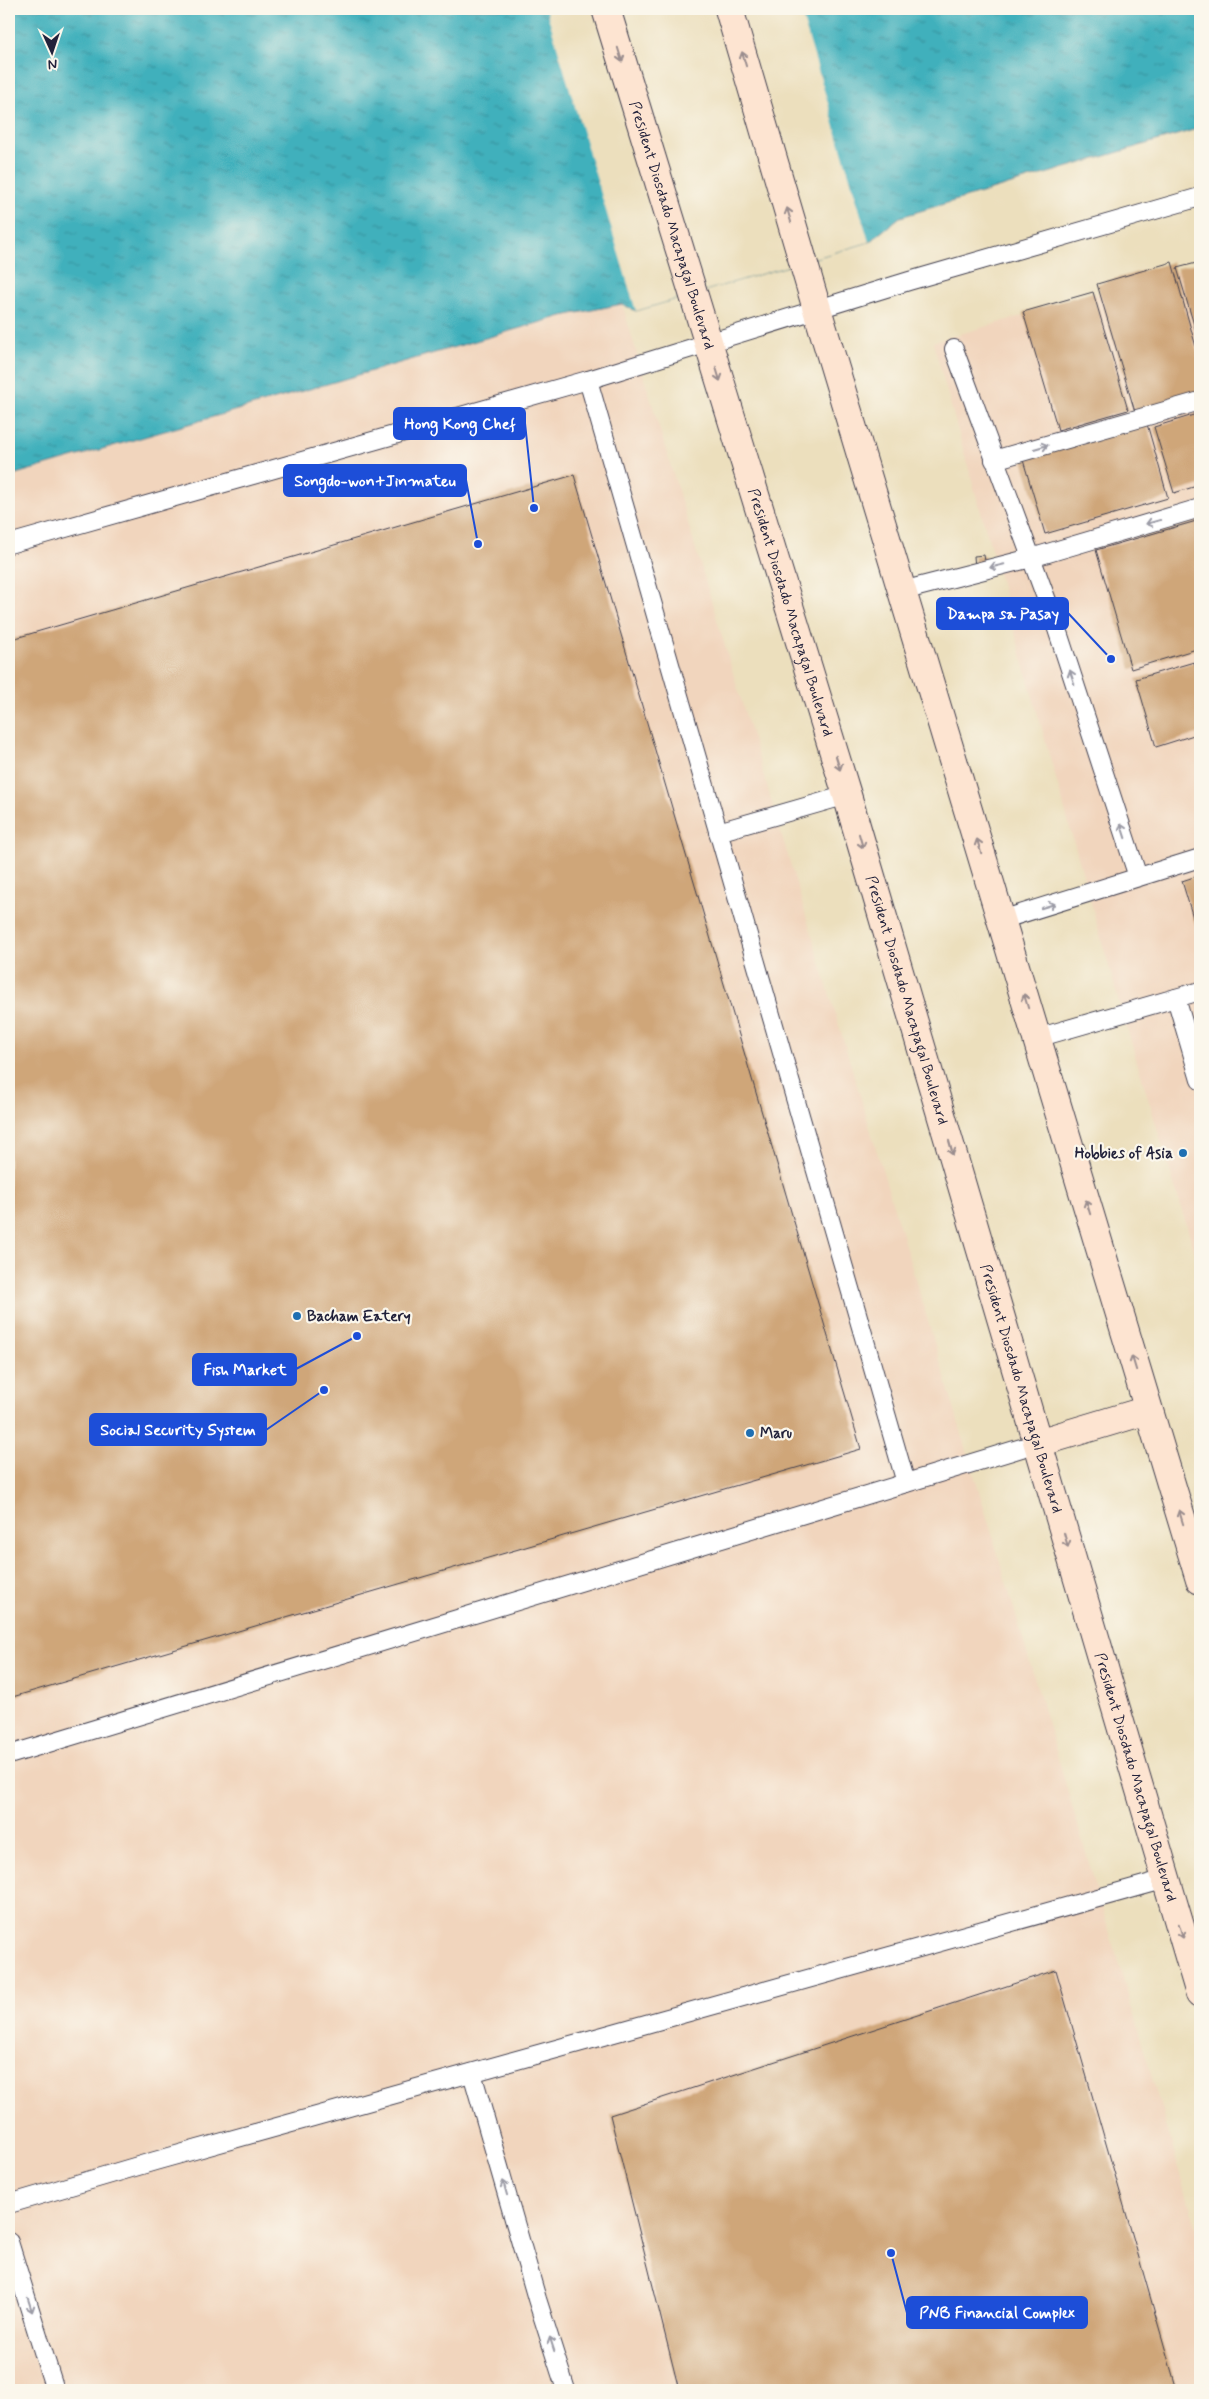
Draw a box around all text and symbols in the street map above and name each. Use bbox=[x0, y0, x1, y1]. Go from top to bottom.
north arrow bbox=[28, 28, 78, 78]
one-way arrow bbox=[616, 47, 626, 63]
one-way arrow bbox=[738, 51, 748, 67]
text: N bbox=[47, 55, 58, 73]
street label: President Diosdado Macapagal Boulevard bbox=[624, 99, 719, 352]
one-way arrow bbox=[784, 207, 794, 223]
one-way arrow bbox=[713, 365, 723, 381]
callout: Hong Kong Chef bbox=[394, 408, 525, 439]
text: Hong Kong Chef bbox=[404, 414, 517, 437]
one-way arrow bbox=[1033, 441, 1049, 451]
callout: Songdo-won+Jinmateu bbox=[284, 465, 466, 496]
text: Songdo-won+Jinmateu bbox=[294, 471, 457, 494]
street label: President Diosdado Macapagal Boulevard bbox=[743, 486, 837, 739]
one-way arrow bbox=[1146, 517, 1162, 527]
one-way arrow bbox=[990, 562, 1006, 571]
callout: Dampa sa Pasay bbox=[937, 598, 1068, 629]
text: Dampa sa Pasay bbox=[947, 604, 1060, 625]
one-way arrow bbox=[1067, 669, 1077, 685]
one-way arrow bbox=[833, 755, 843, 771]
one-way arrow bbox=[1118, 824, 1127, 839]
one-way arrow bbox=[856, 833, 866, 849]
one-way arrow bbox=[974, 838, 984, 854]
street label: President Diosdado Macapagal Boulevard bbox=[860, 874, 953, 1127]
one-way arrow bbox=[1040, 900, 1056, 910]
one-way arrow bbox=[1021, 994, 1031, 1010]
one-way arrow bbox=[947, 1140, 957, 1156]
place label: Hobbies of Asia bbox=[1075, 1144, 1173, 1164]
marker: Hobbies of Asia bbox=[1177, 1147, 1189, 1159]
one-way arrow bbox=[1082, 1200, 1092, 1216]
street label: President Diosdado Macapagal Boulevard bbox=[975, 1262, 1067, 1516]
place label: Bacham Eatery bbox=[307, 1307, 411, 1327]
marker: Bacham Eatery bbox=[291, 1310, 303, 1322]
callout: Fish Market bbox=[193, 1354, 296, 1385]
one-way arrow bbox=[1128, 1355, 1138, 1371]
text: Fish Market bbox=[203, 1360, 287, 1381]
callout: Social Security System bbox=[90, 1414, 266, 1445]
text: Social Security System bbox=[100, 1420, 256, 1441]
place label: Maru bbox=[760, 1424, 792, 1444]
marker: Maru bbox=[744, 1427, 756, 1439]
one-way arrow bbox=[1175, 1509, 1185, 1525]
one-way arrow bbox=[1062, 1531, 1072, 1547]
street label: President Diosdado Macapagal Boulevard bbox=[1089, 1651, 1181, 1904]
one-way arrow bbox=[1177, 1922, 1187, 1938]
one-way arrow bbox=[500, 2181, 510, 2197]
one-way arrow bbox=[25, 2297, 35, 2313]
callout: PNB Financial Complex bbox=[907, 2297, 1087, 2328]
text: PNB Financial Complex bbox=[919, 2303, 1075, 2324]
one-way arrow bbox=[546, 2336, 556, 2352]

